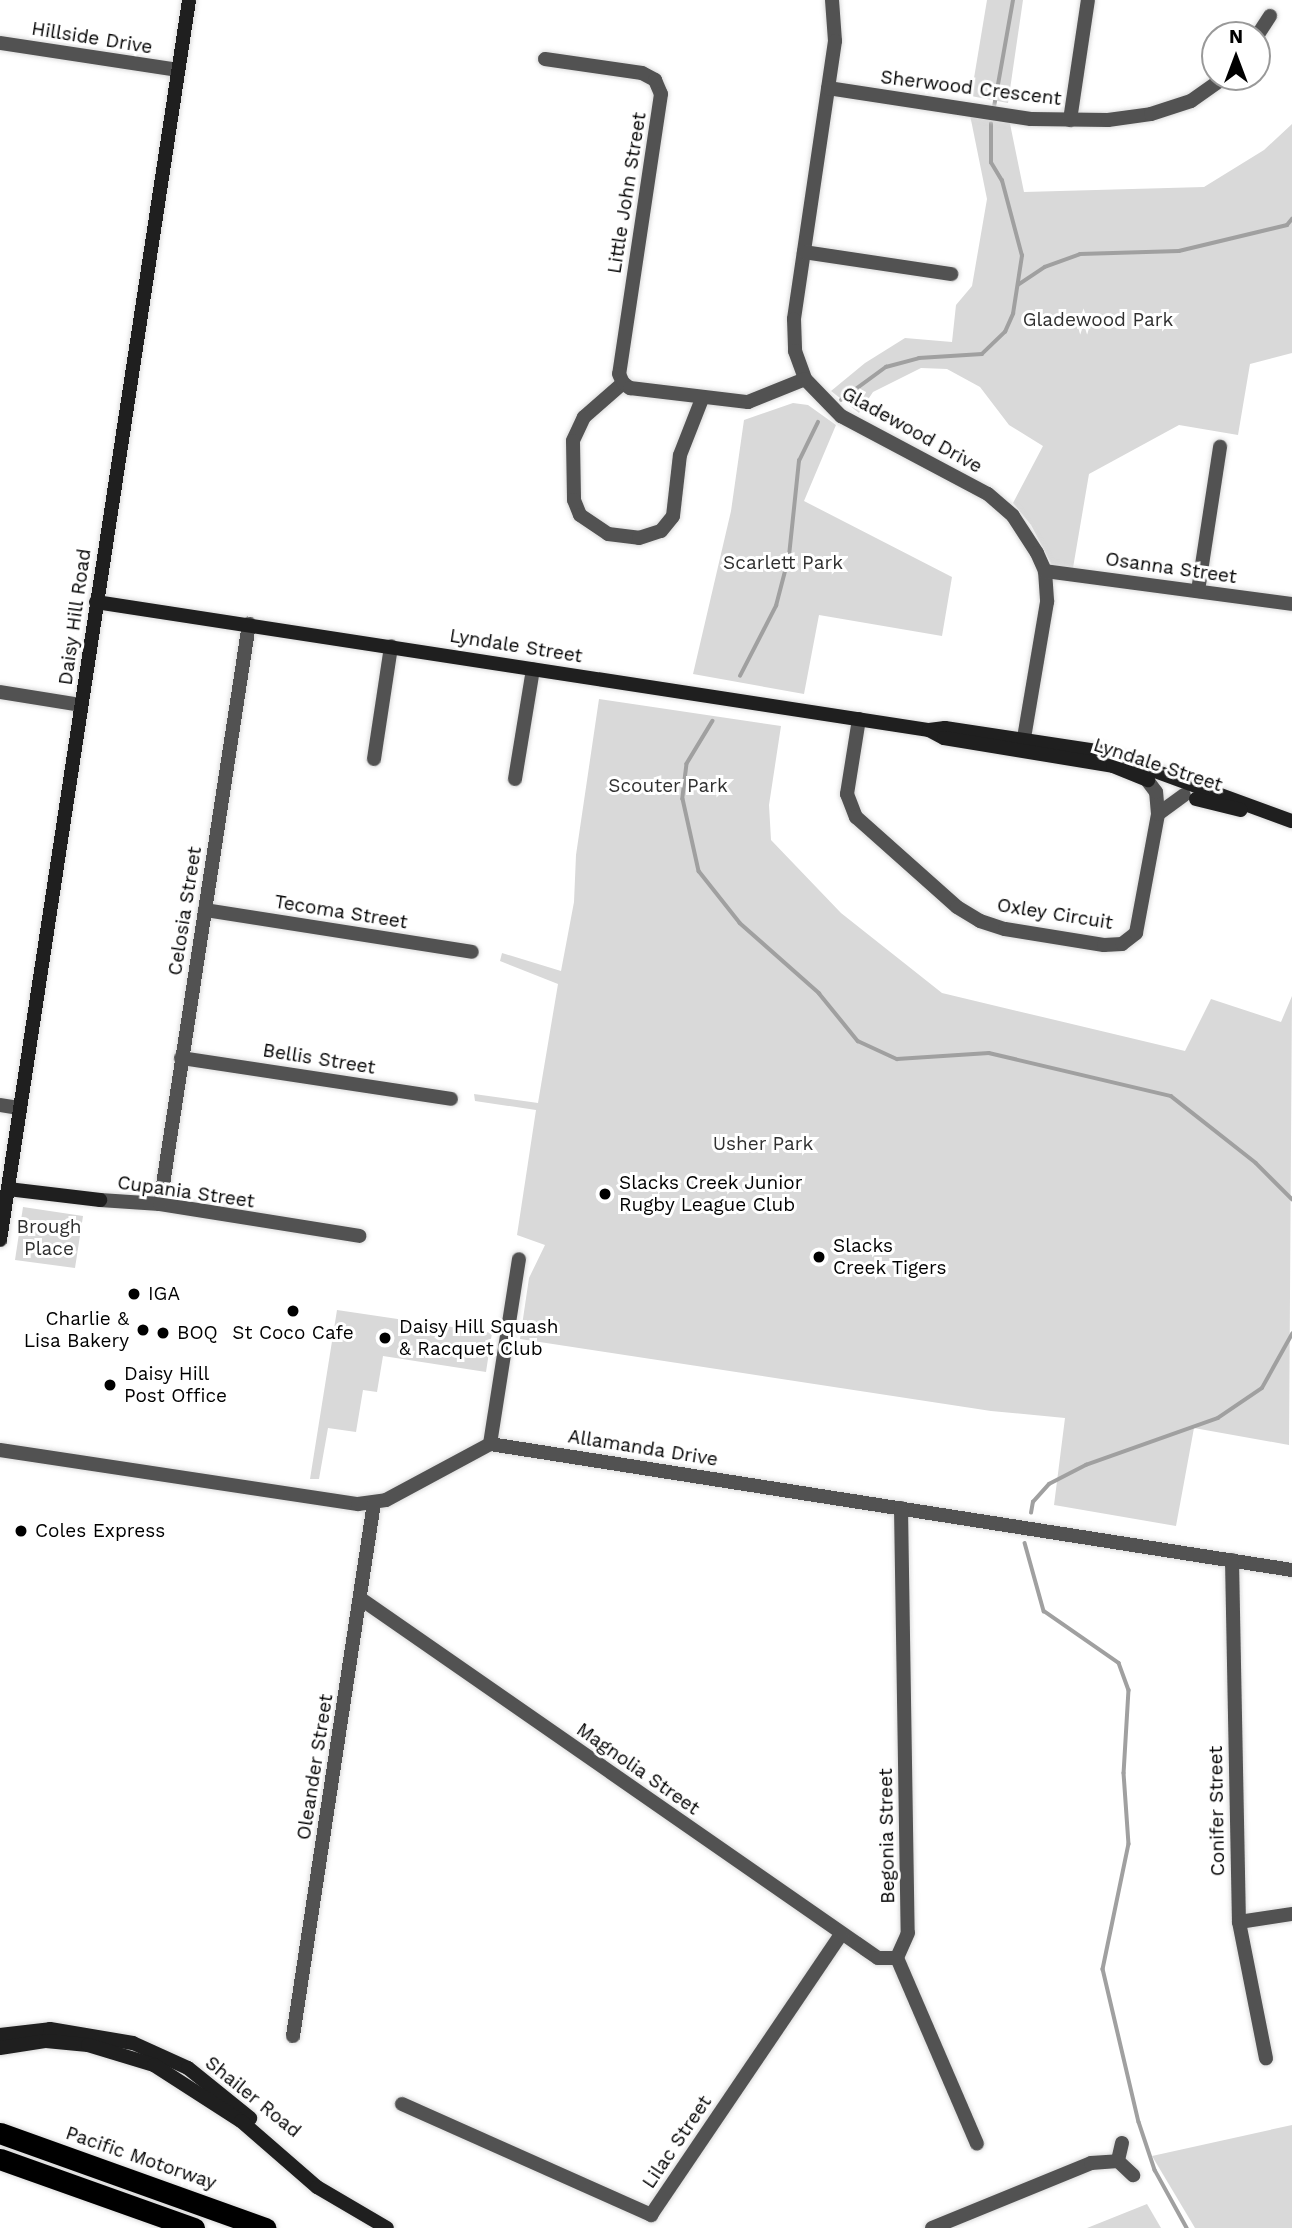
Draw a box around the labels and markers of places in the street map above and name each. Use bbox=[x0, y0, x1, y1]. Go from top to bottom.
place label: Slacks Creek Junior Rugby League Club bbox=[619, 1172, 803, 1216]
marker: Slacks Creek Junior Rugby League Club bbox=[597, 1186, 613, 1202]
place label: Slacks Creek Tigers bbox=[833, 1235, 947, 1279]
marker: Slacks Creek Tigers bbox=[811, 1249, 827, 1265]
place label: IGA bbox=[148, 1283, 180, 1305]
marker: IGA bbox=[126, 1286, 142, 1302]
marker: St Coco Cafe bbox=[285, 1303, 301, 1319]
place label: Charlie & Lisa Bakery bbox=[23, 1308, 129, 1352]
place label: Daisy Hill Squash & Racquet Club bbox=[399, 1316, 560, 1360]
marker: Charlie & Lisa Bakery bbox=[135, 1322, 151, 1338]
place label: BOQ bbox=[177, 1322, 218, 1344]
place label: St Coco Cafe bbox=[232, 1322, 354, 1344]
marker: BOQ bbox=[155, 1325, 171, 1341]
marker: Daisy Hill Squash & Racquet Club bbox=[377, 1330, 393, 1346]
place label: Daisy Hill Post Office bbox=[124, 1363, 227, 1407]
marker: Daisy Hill Post Office bbox=[102, 1377, 118, 1393]
place label: Coles Express bbox=[35, 1520, 165, 1542]
marker: Coles Express bbox=[13, 1523, 29, 1539]

